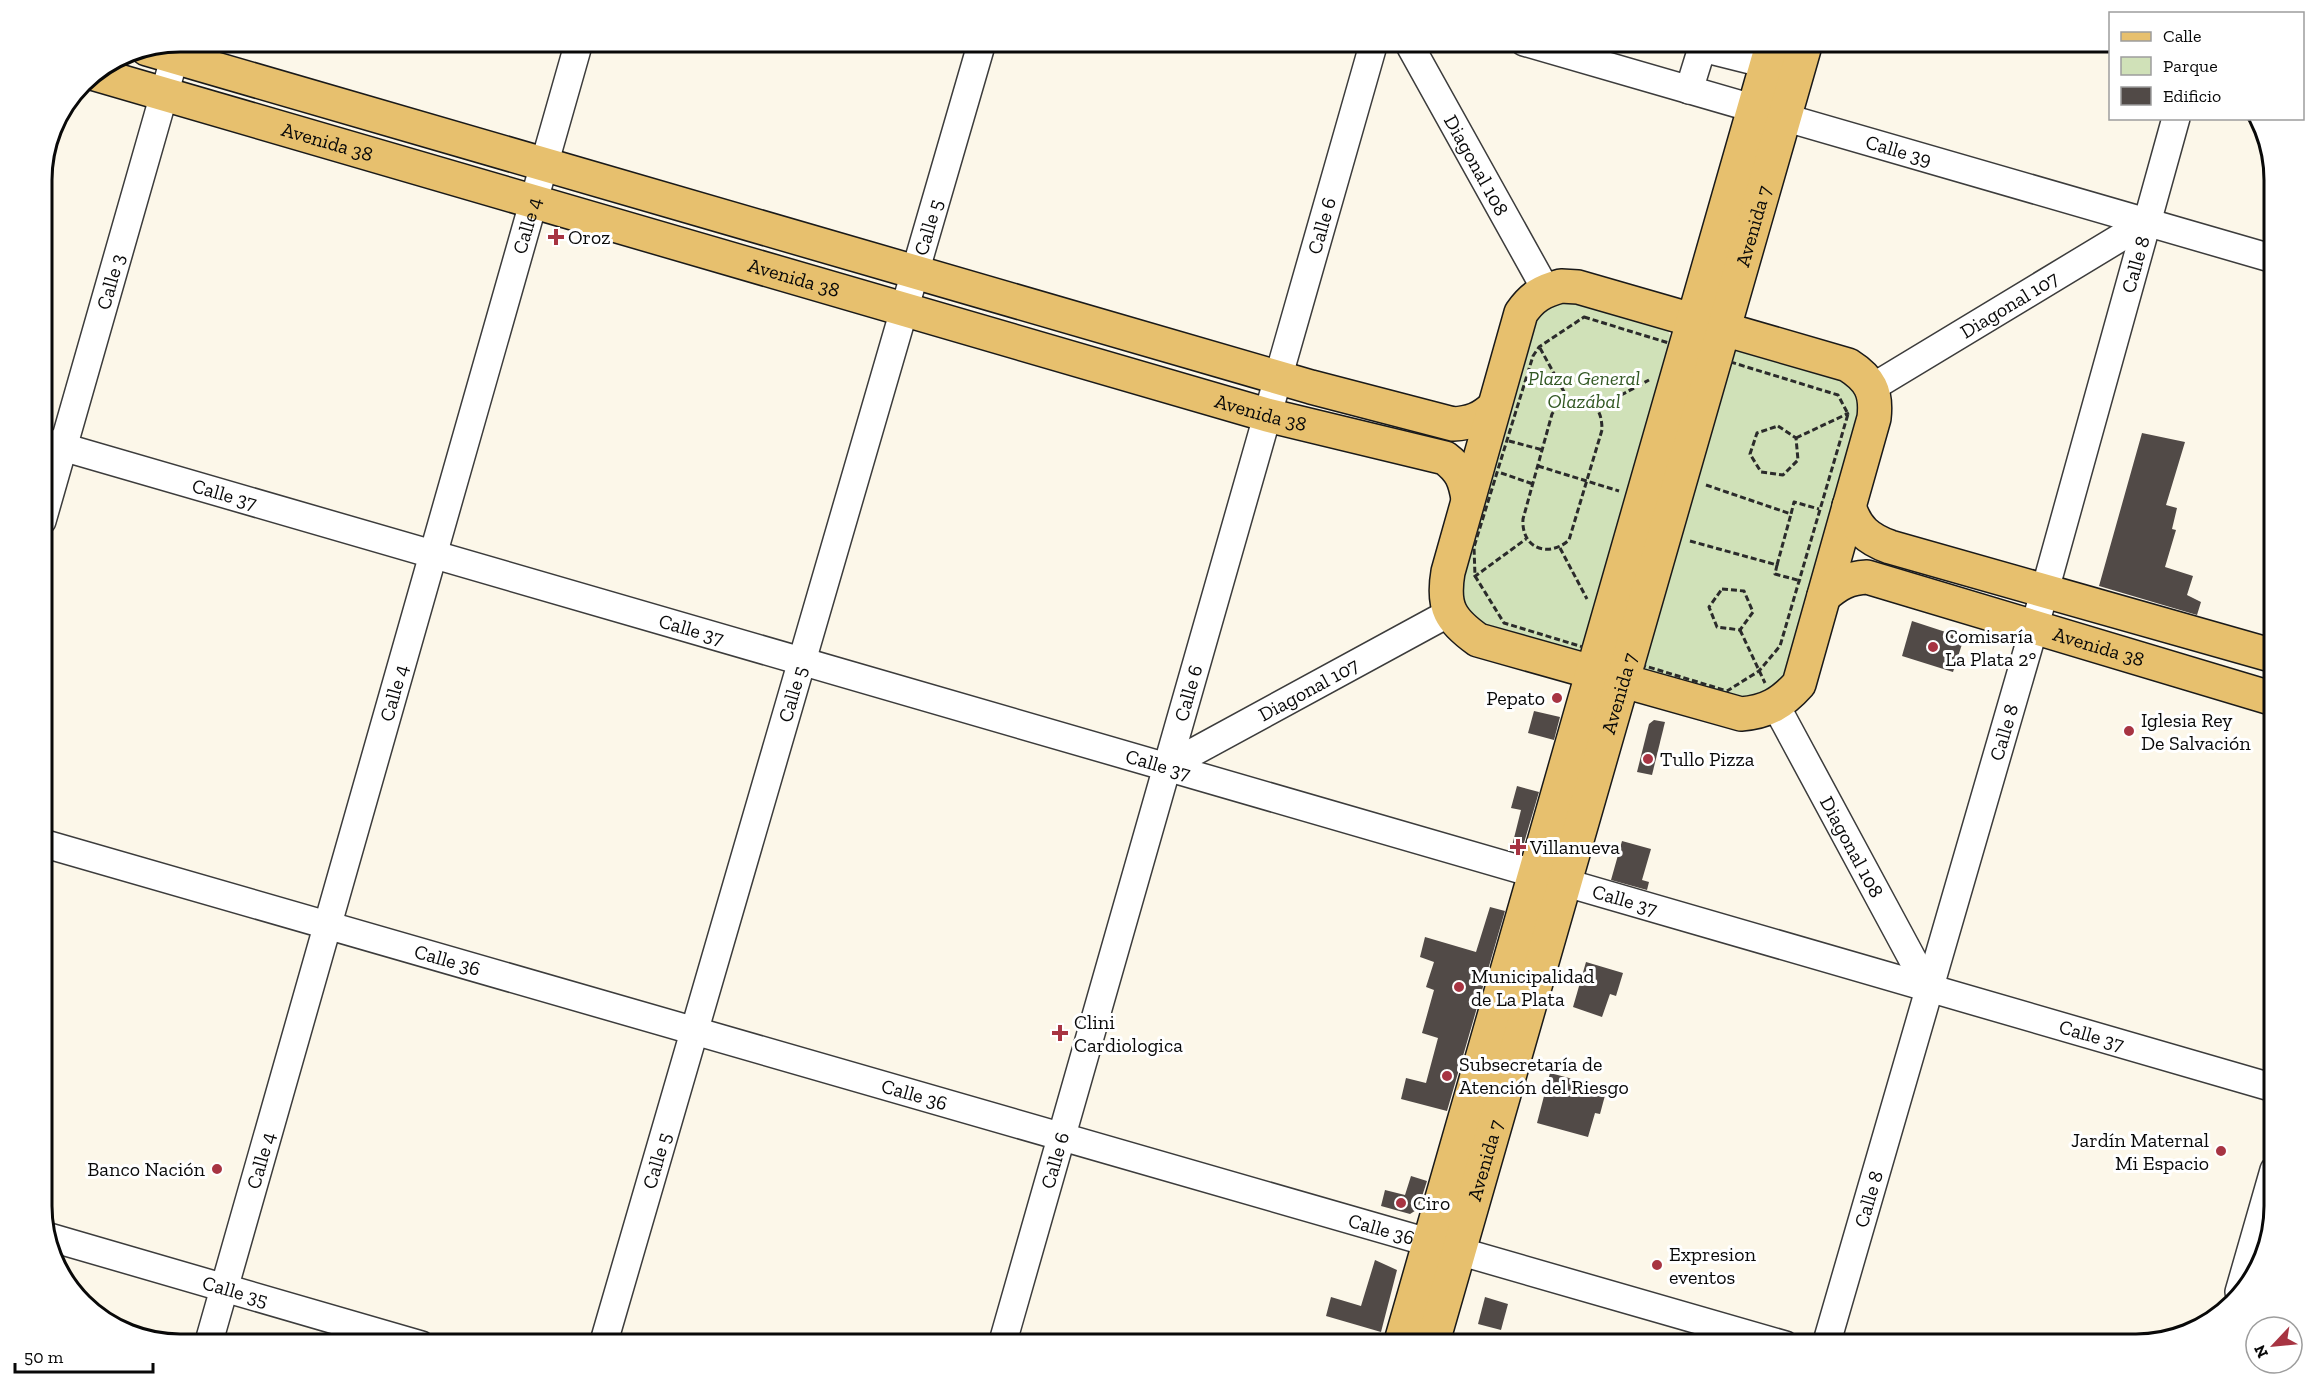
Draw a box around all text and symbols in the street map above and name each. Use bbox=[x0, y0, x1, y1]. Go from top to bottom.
legend bbox=[2109, 12, 2304, 120]
text: Calle bbox=[2163, 25, 2201, 47]
text: Parque bbox=[2163, 55, 2218, 77]
text: Edificio bbox=[2163, 85, 2221, 107]
street label: Diagonal 108 bbox=[1439, 111, 1514, 220]
street label: Avenida 38 bbox=[279, 117, 376, 166]
street label: Calle 39 bbox=[1863, 129, 1934, 171]
street label: Avenida 7 bbox=[1730, 182, 1776, 269]
street label: Calle 4 bbox=[507, 194, 546, 257]
street label: Calle 6 bbox=[1302, 195, 1341, 257]
street label: Calle 5 bbox=[909, 196, 948, 258]
place label: Oroz bbox=[568, 225, 611, 249]
marker: Oroz bbox=[549, 230, 563, 244]
street label: Calle 8 bbox=[2116, 233, 2155, 296]
street label: Calle 3 bbox=[91, 251, 130, 312]
street label: Avenida 38 bbox=[745, 253, 843, 302]
street label: Diagonal 107 bbox=[1956, 266, 2063, 344]
park label: Plaza General Olazábal bbox=[1528, 366, 1640, 413]
street label: Avenida 38 bbox=[1212, 388, 1309, 436]
street label: Calle 37 bbox=[189, 473, 260, 515]
street label: Calle 37 bbox=[656, 608, 727, 650]
street label: Avenida 38 bbox=[2050, 621, 2147, 671]
place label: Comisaría La Plata 2° bbox=[1945, 624, 2036, 671]
marker: Comisaría La Plata 2° bbox=[1926, 640, 1940, 654]
street label: Avenida 7 bbox=[1596, 650, 1642, 737]
street label: Diagonal 107 bbox=[1254, 652, 1363, 726]
street label: Calle 4 bbox=[374, 662, 413, 724]
street label: Calle 6 bbox=[1169, 662, 1208, 724]
street label: Calle 5 bbox=[773, 663, 812, 725]
place label: Pepato bbox=[1486, 686, 1545, 710]
marker: Pepato bbox=[1550, 691, 1564, 705]
street label: Calle 8 bbox=[1984, 701, 2023, 763]
place label: Iglesia Rey De Salvación bbox=[2141, 708, 2251, 755]
marker: Iglesia Rey De Salvación bbox=[2122, 724, 2136, 738]
street label: Calle 37 bbox=[1123, 744, 1194, 785]
place label: Tullo Pizza bbox=[1660, 747, 1755, 771]
marker: Tullo Pizza bbox=[1641, 752, 1655, 766]
street label: Diagonal 108 bbox=[1815, 792, 1889, 902]
place label: Villanueva bbox=[1529, 835, 1620, 859]
marker: Villanueva bbox=[1511, 840, 1525, 854]
street label: Calle 37 bbox=[1590, 879, 1661, 921]
street label: Calle 36 bbox=[412, 939, 483, 981]
place label: Municipalidad de La Plata bbox=[1471, 964, 1595, 1011]
marker: Municipalidad de La Plata bbox=[1452, 980, 1466, 994]
place label: Clini Cardiologica bbox=[1074, 1010, 1183, 1057]
street label: Calle 37 bbox=[2056, 1014, 2127, 1056]
marker: Clini Cardiologica bbox=[1051, 1024, 1069, 1042]
place label: Subsecretaría de Atención del Riesgo bbox=[1459, 1052, 1629, 1099]
marker: Subsecretaría de Atención del Riesgo bbox=[1440, 1069, 1454, 1083]
street label: Calle 36 bbox=[879, 1073, 950, 1115]
street label: Avenida 7 bbox=[1462, 1117, 1508, 1204]
place label: Jardín Maternal Mi Espacio bbox=[2071, 1128, 2209, 1175]
street label: Calle 4 bbox=[241, 1129, 280, 1192]
street label: Calle 6 bbox=[1035, 1129, 1074, 1191]
street label: Calle 5 bbox=[637, 1130, 676, 1192]
marker: Jardín Maternal Mi Espacio bbox=[2214, 1144, 2228, 1158]
place label: Banco Nación bbox=[87, 1157, 206, 1181]
marker: Banco Nación bbox=[210, 1162, 224, 1176]
street label: Calle 8 bbox=[1849, 1168, 1888, 1230]
place label: Ciro bbox=[1413, 1191, 1450, 1215]
marker: Ciro bbox=[1394, 1196, 1408, 1210]
street label: Calle 36 bbox=[1346, 1208, 1417, 1250]
place label: Expresion eventos bbox=[1669, 1242, 1756, 1289]
marker: Expresion eventos bbox=[1650, 1258, 1664, 1272]
street label: Calle 35 bbox=[200, 1270, 271, 1312]
north arrow bbox=[2244, 1315, 2304, 1375]
scale bar bbox=[15, 1336, 153, 1374]
text: N bbox=[2250, 1342, 2272, 1361]
text: 50 m bbox=[24, 1346, 64, 1368]

